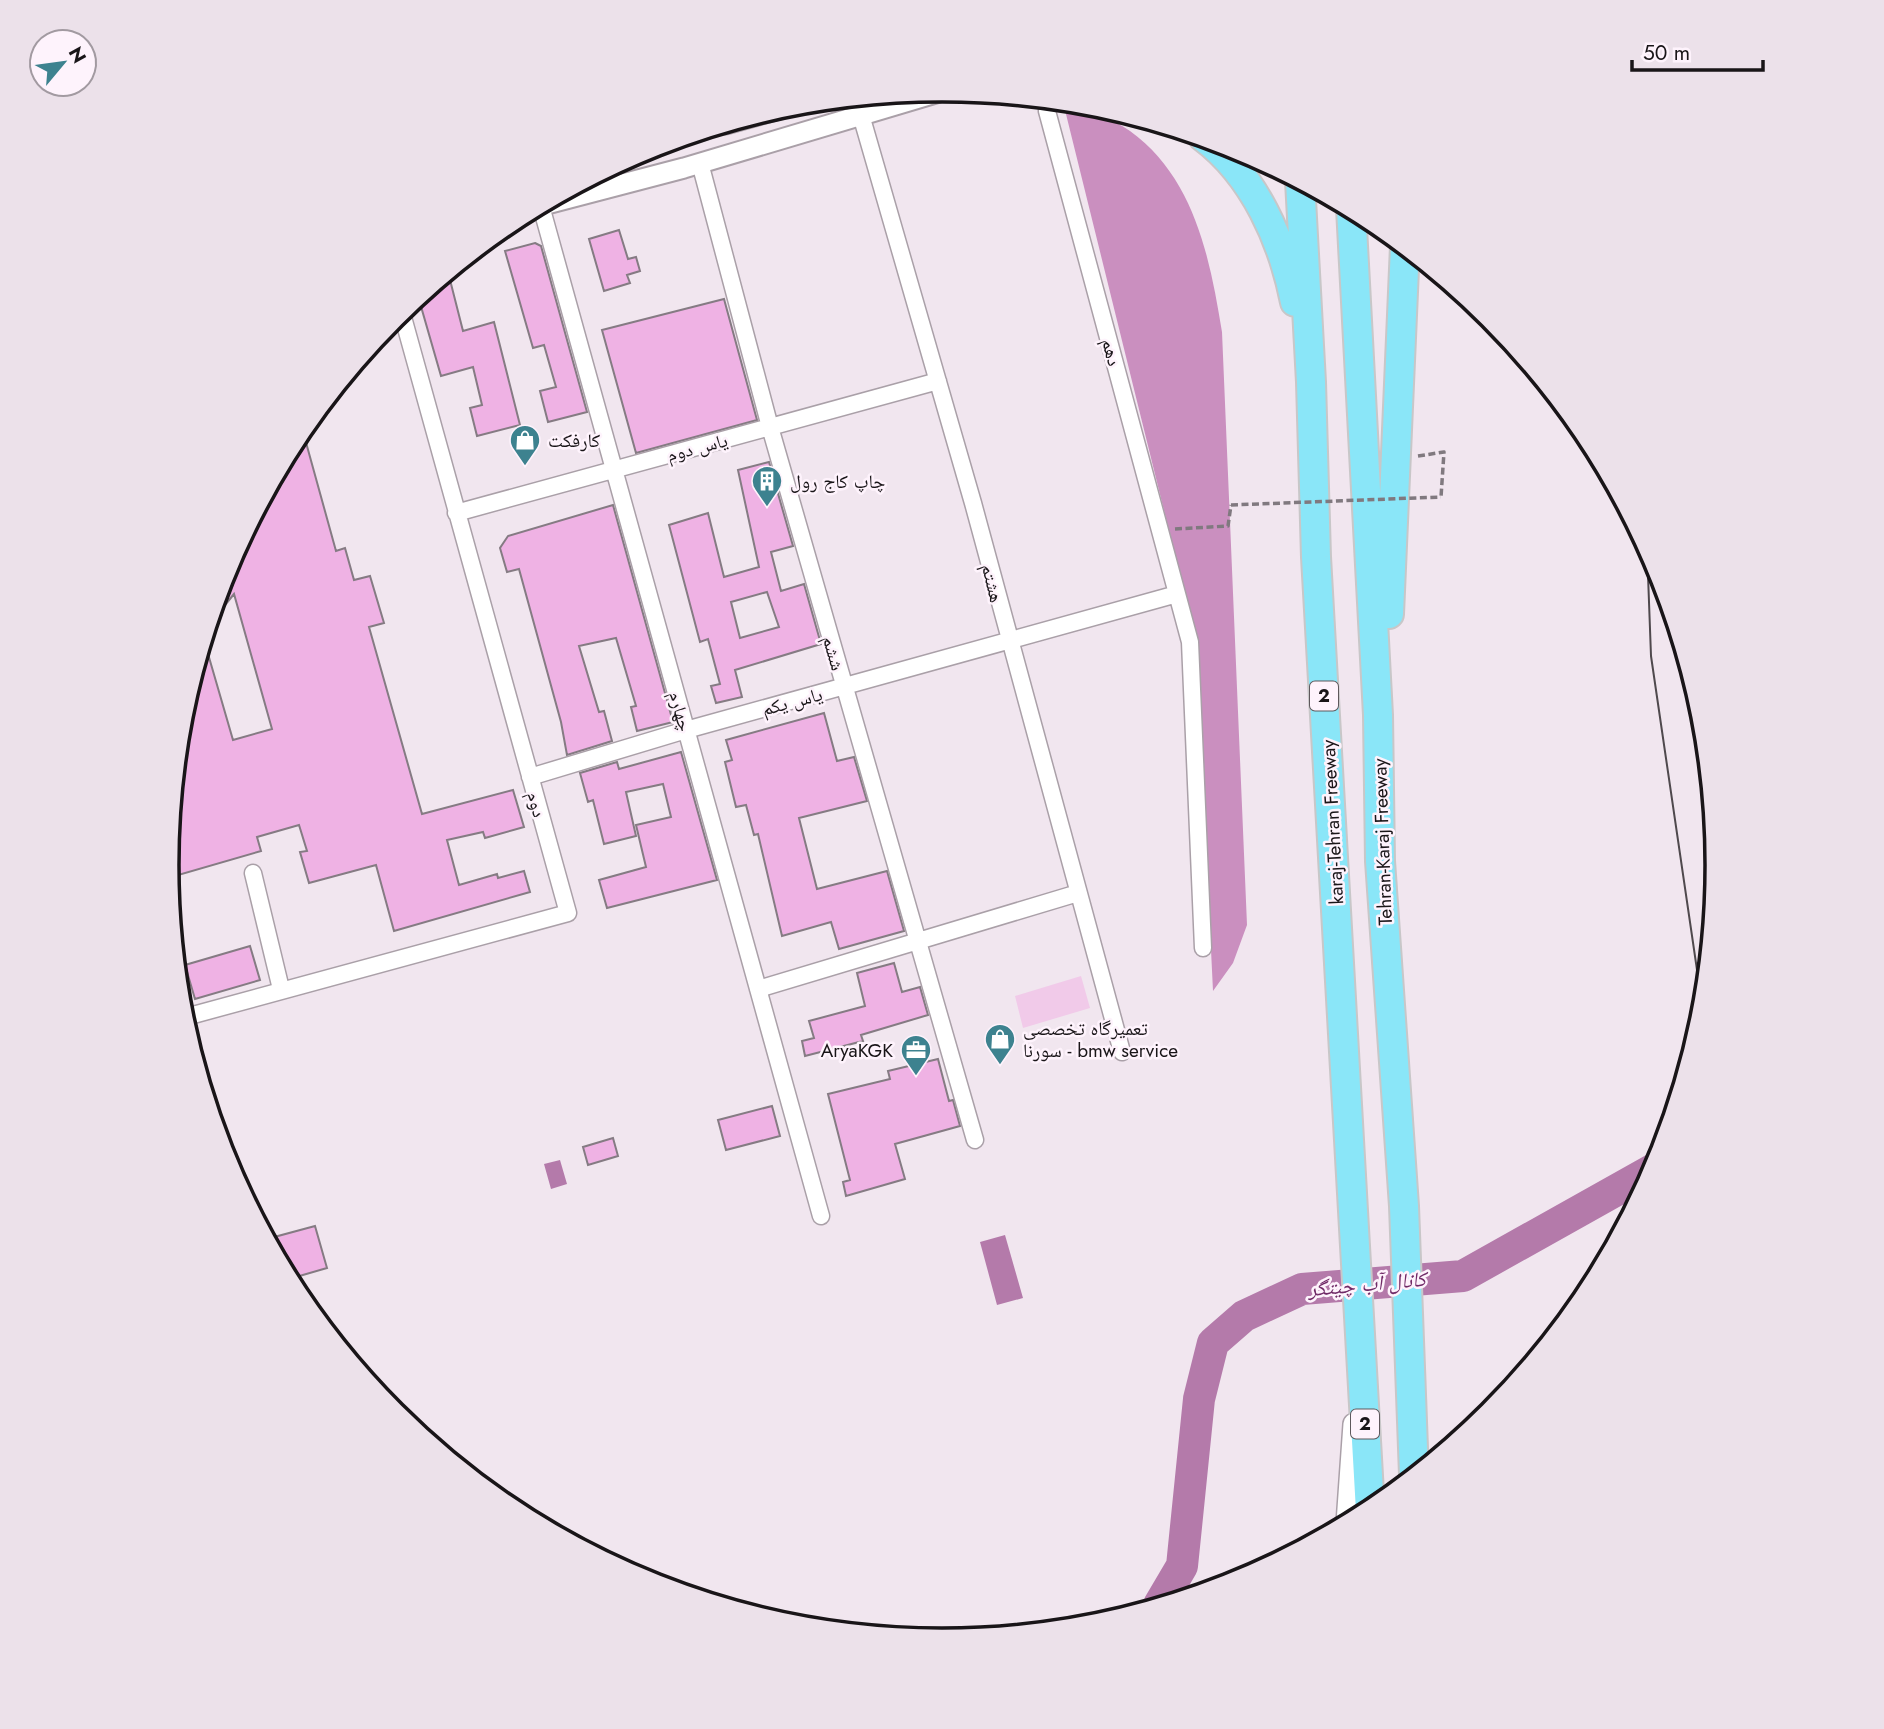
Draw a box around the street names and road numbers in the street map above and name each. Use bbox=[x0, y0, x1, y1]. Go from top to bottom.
street label: دهم bbox=[1095, 335, 1128, 369]
street label: یاس دوم bbox=[664, 426, 731, 469]
street label: هشتم bbox=[975, 561, 1010, 605]
street label: ششم bbox=[816, 633, 851, 674]
street label: یاس یکم bbox=[759, 680, 825, 722]
road number: 2 bbox=[1310, 682, 1338, 710]
street label: چهارم bbox=[662, 688, 699, 734]
street label: karaj-Tehran Freeway bbox=[1315, 738, 1350, 905]
street label: Tehran-Karaj Freeway bbox=[1366, 757, 1399, 926]
street label: دوم bbox=[520, 788, 553, 821]
road number: 2 bbox=[1351, 1409, 1379, 1438]

